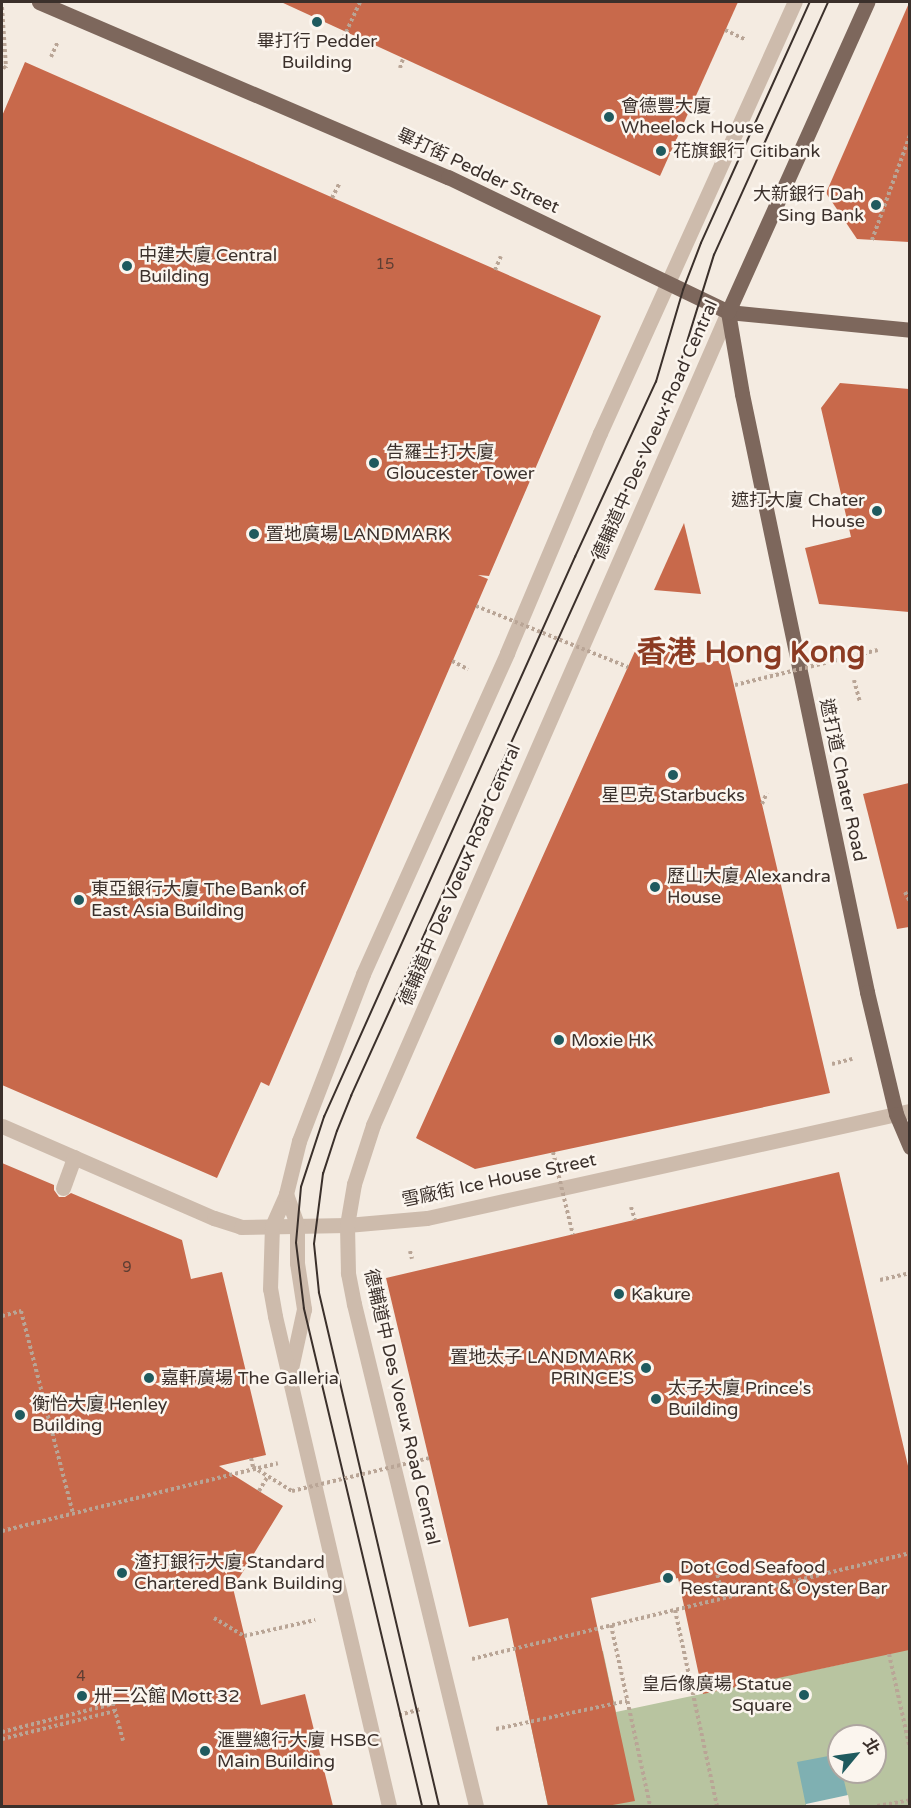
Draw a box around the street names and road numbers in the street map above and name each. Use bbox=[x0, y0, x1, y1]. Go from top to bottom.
street label: 畢打街 Pedder Street bbox=[393, 124, 563, 218]
street label: 德輔道中 Des Voeux Road Central bbox=[588, 297, 722, 563]
street label: 遮打道 Chater Road bbox=[815, 697, 871, 863]
street label: 德輔道中 Des Voeux Road Central bbox=[395, 741, 525, 1009]
street label: 雪廠街 Ice House Street bbox=[400, 1149, 598, 1211]
street label: 德輔道中 Des Voeux Road Central bbox=[360, 1267, 444, 1547]

